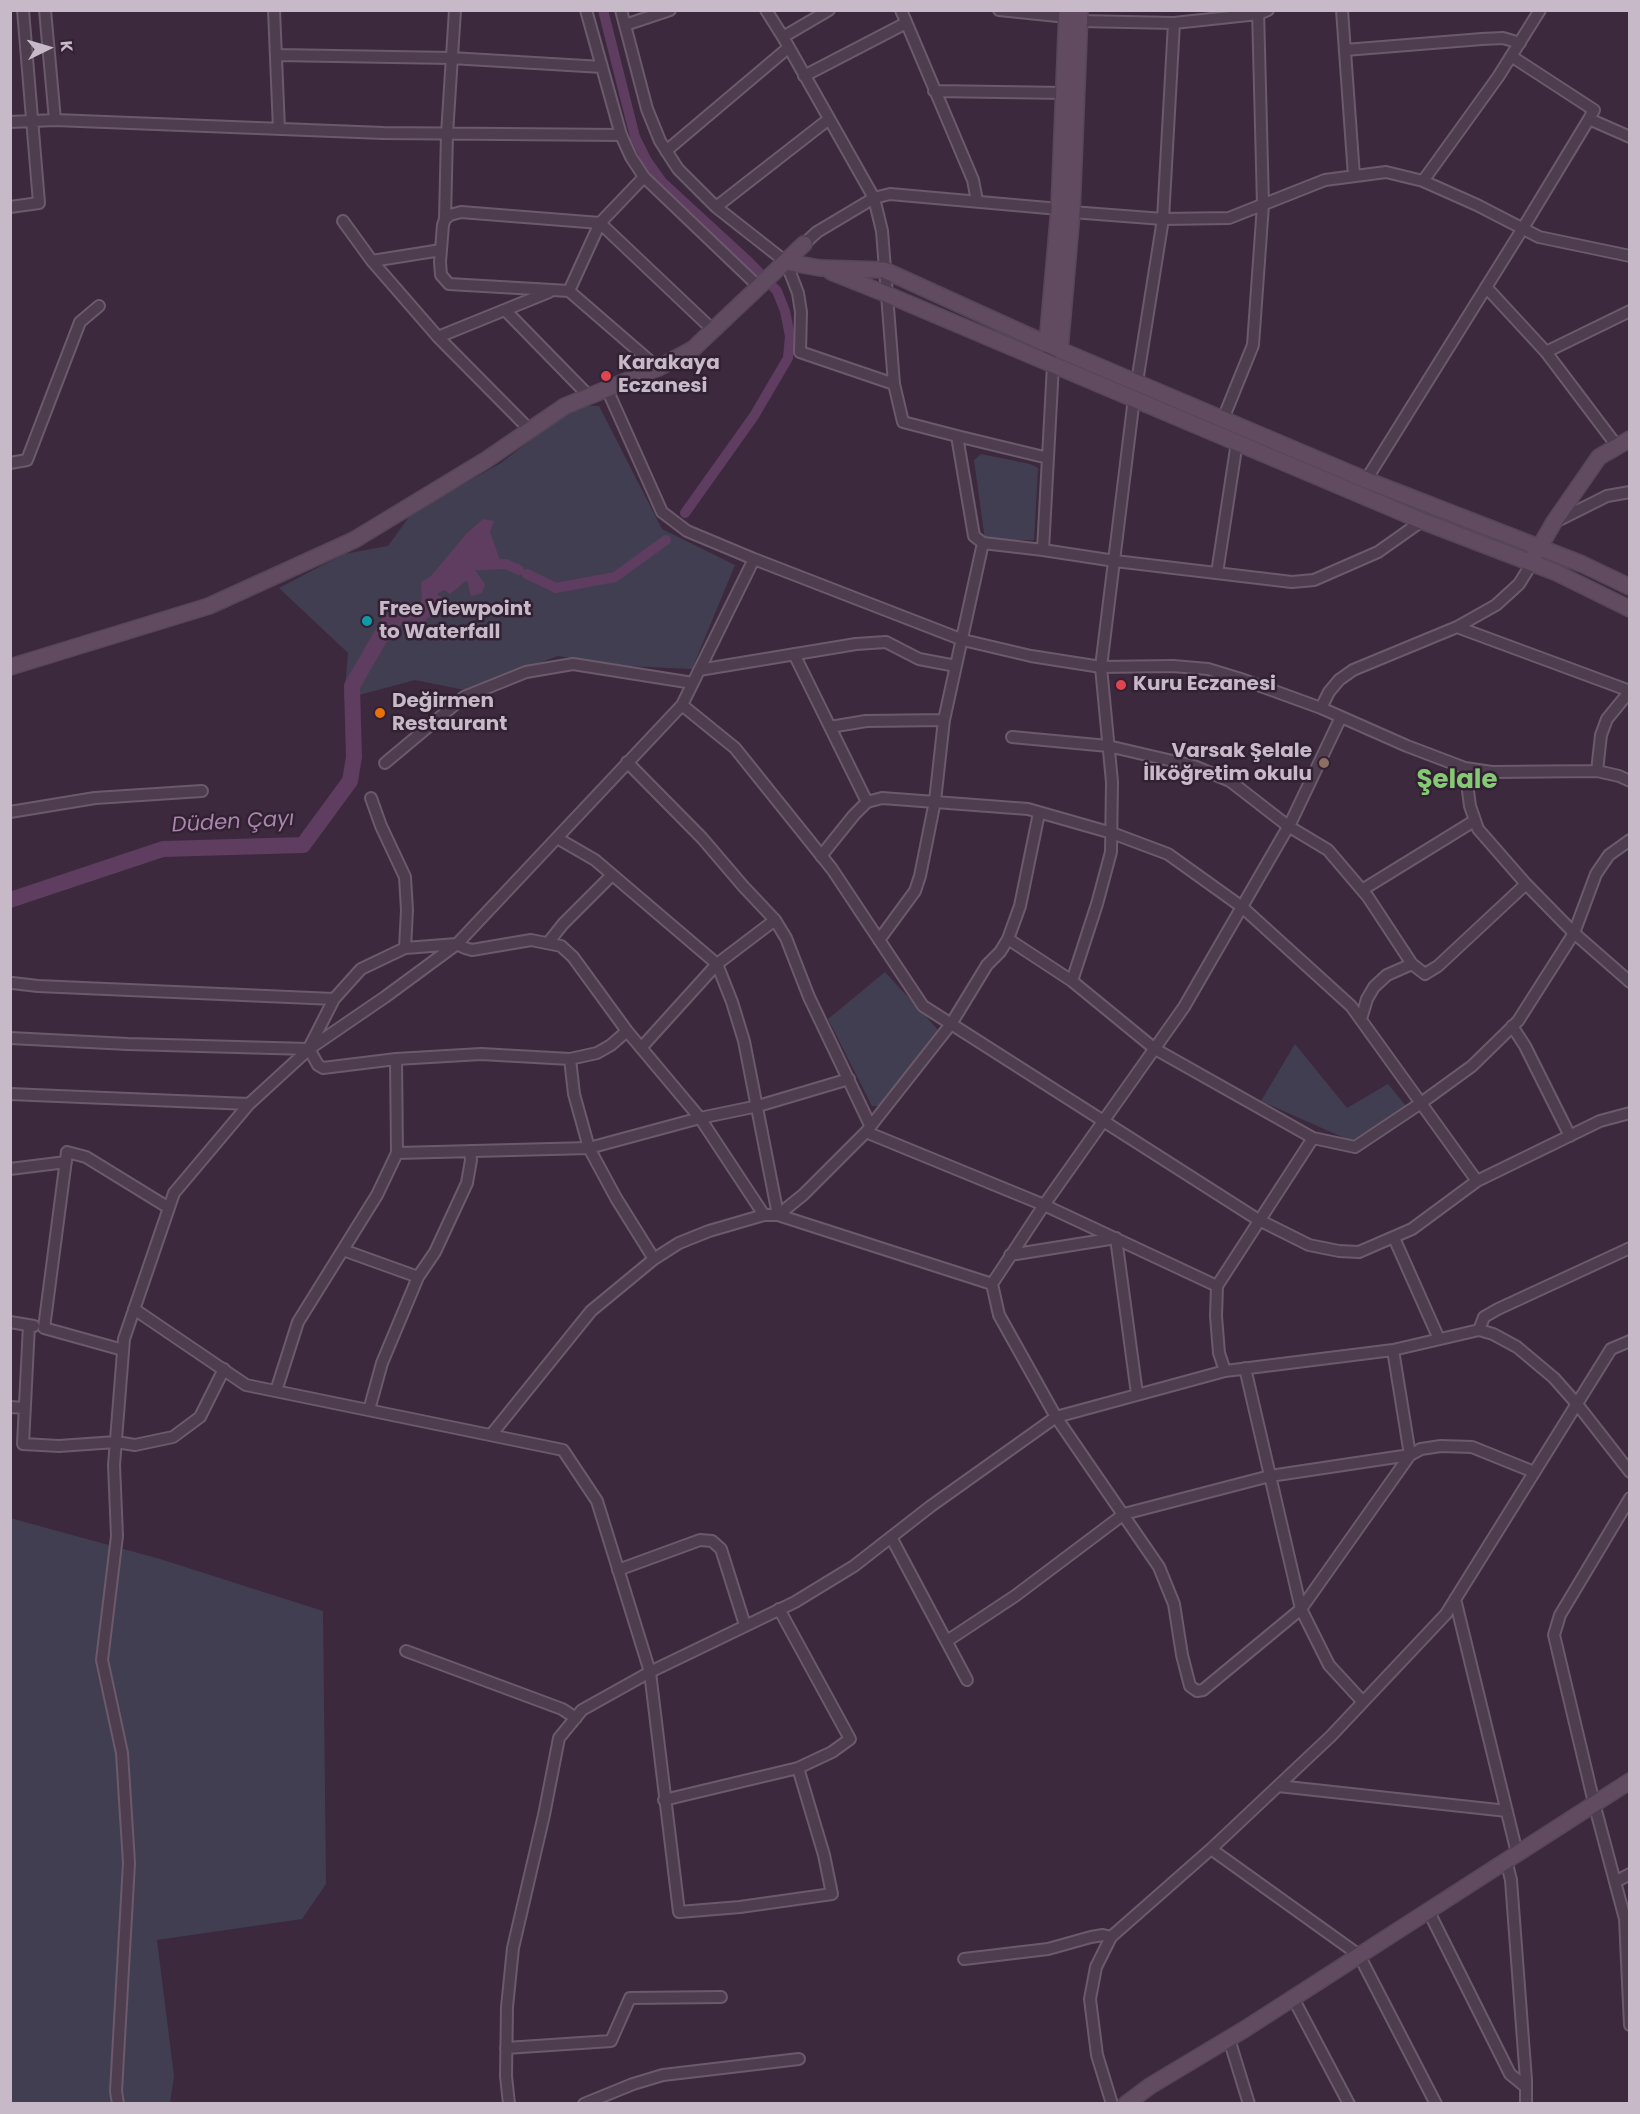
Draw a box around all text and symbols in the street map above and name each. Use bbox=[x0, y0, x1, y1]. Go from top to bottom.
north arrow bbox=[18, 18, 78, 78]
text: K bbox=[54, 40, 78, 53]
place label: Karakaya Eczanesi bbox=[618, 352, 720, 399]
marker: Karakaya Eczanesi bbox=[599, 369, 613, 383]
place label: Free Viewpoint to Waterfall bbox=[379, 598, 531, 645]
marker: Free Viewpoint to Waterfall bbox=[360, 614, 374, 628]
place label: Kuru Eczanesi bbox=[1133, 673, 1276, 697]
marker: Kuru Eczanesi bbox=[1114, 678, 1128, 692]
place label: Değirmen Restaurant bbox=[392, 690, 507, 737]
marker: Değirmen Restaurant bbox=[373, 706, 387, 720]
place label: Varsak Şelale İlköğretim okulu bbox=[1143, 740, 1312, 787]
marker: Varsak Şelale İlköğretim okulu bbox=[1317, 756, 1331, 770]
district label: Şelale bbox=[1416, 765, 1498, 797]
water label: Düden Çayı bbox=[171, 807, 295, 839]

